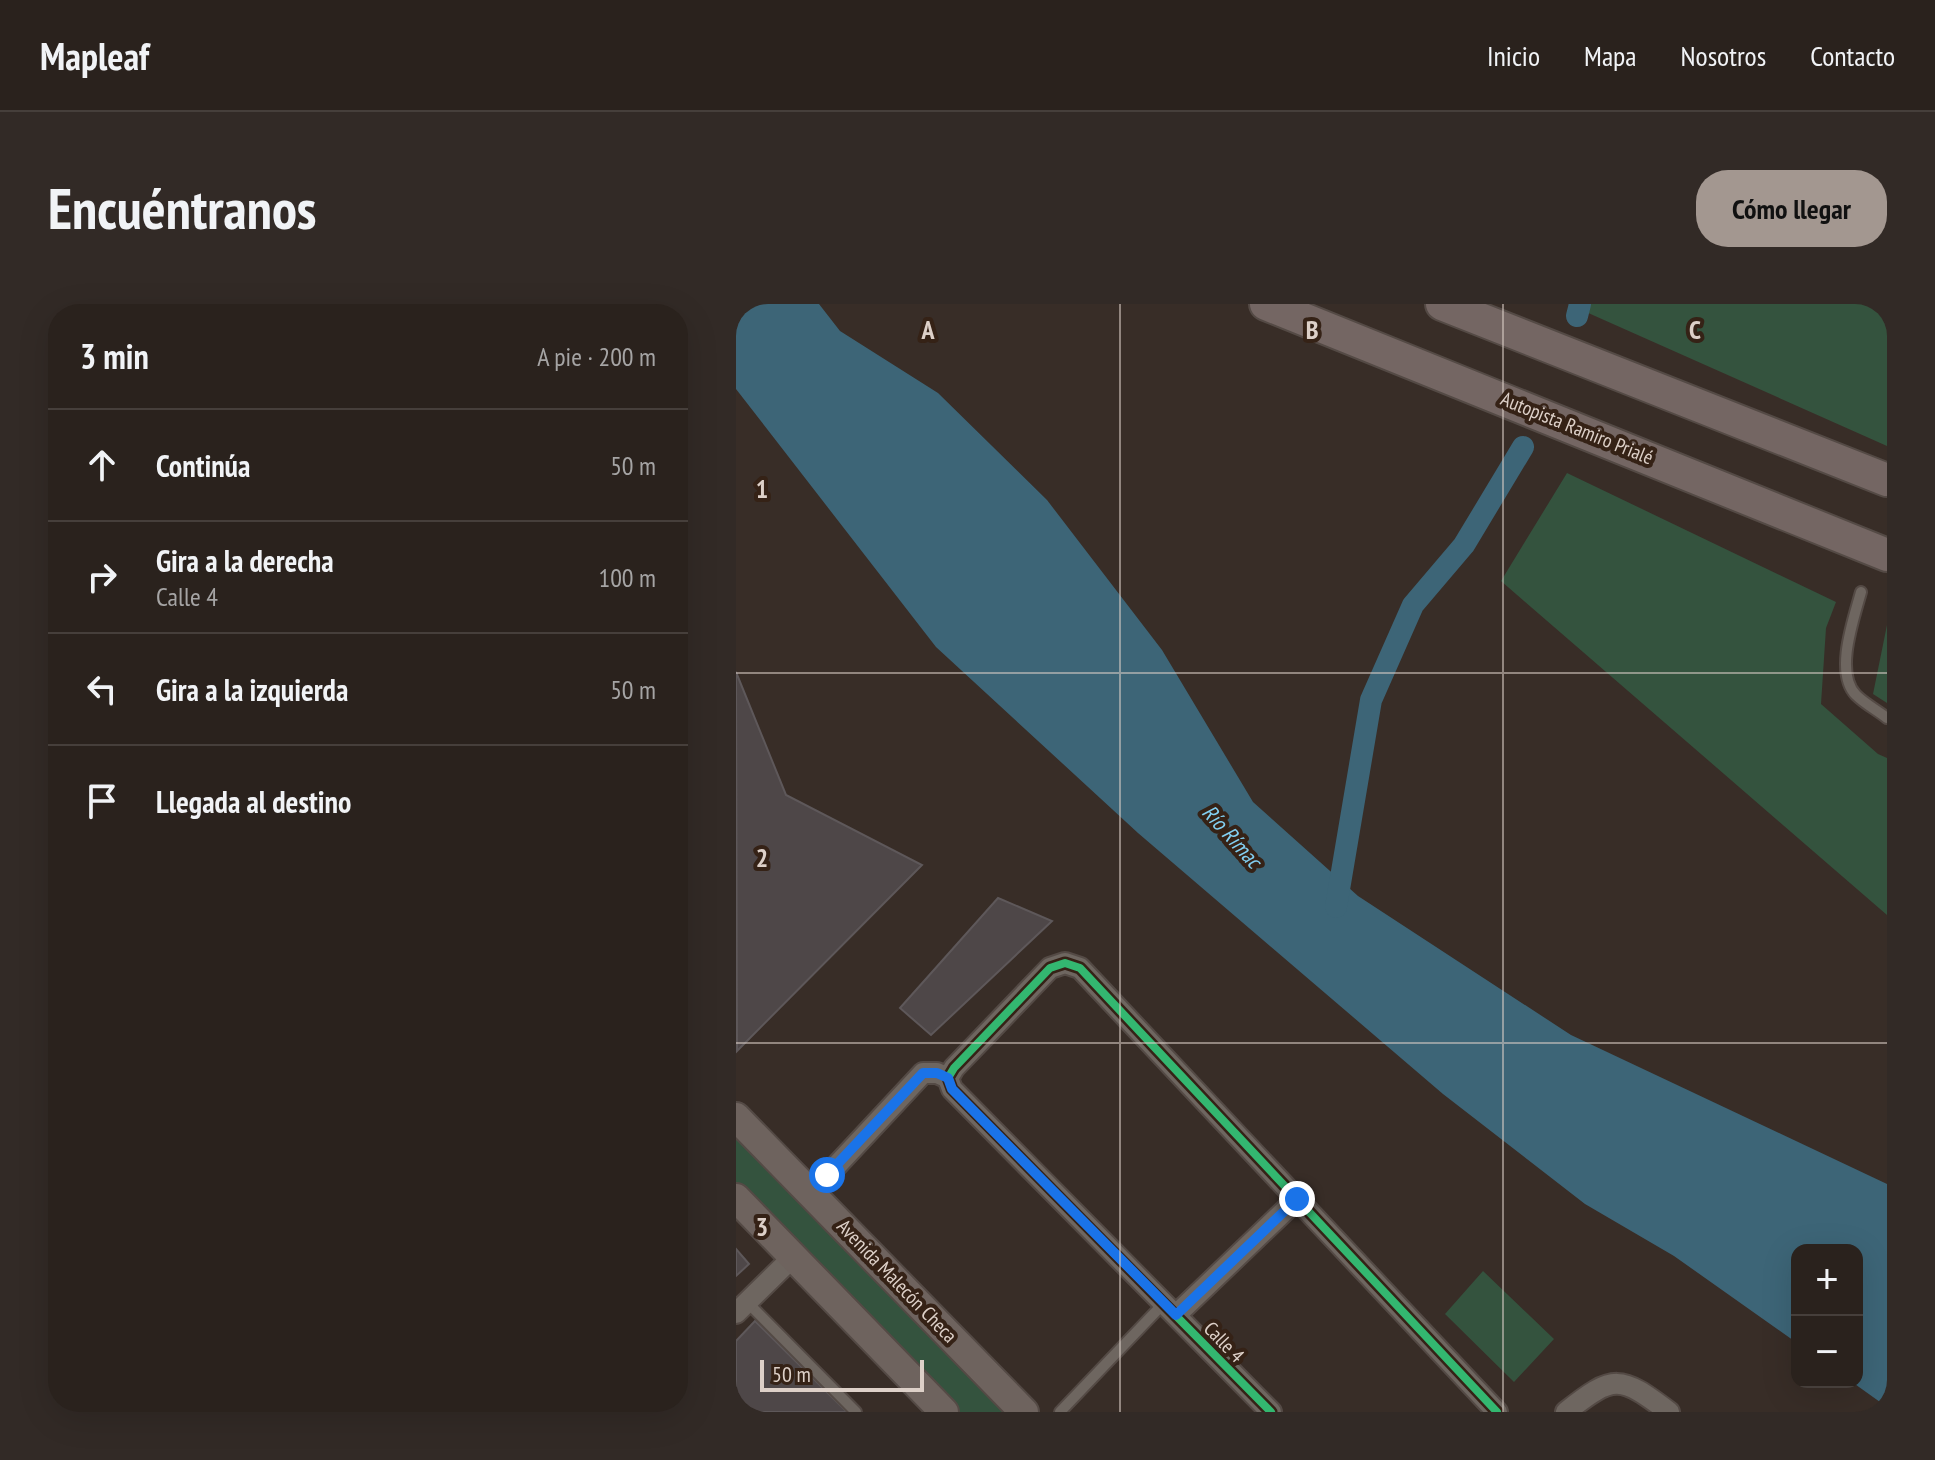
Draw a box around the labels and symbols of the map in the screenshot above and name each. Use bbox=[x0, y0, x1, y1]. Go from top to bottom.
text: A bbox=[920, 313, 935, 346]
text: B bbox=[1306, 313, 1319, 346]
text: C bbox=[1689, 313, 1701, 346]
street label: Autopista Ramiro Prialé bbox=[1497, 386, 1657, 470]
text: 1 bbox=[756, 472, 768, 505]
water label: Río Rímac bbox=[1196, 798, 1269, 875]
text: 2 bbox=[756, 841, 768, 874]
route start bbox=[809, 1157, 845, 1193]
route end bbox=[1279, 1181, 1315, 1217]
text: 3 bbox=[756, 1210, 768, 1243]
street label: Avenida Malecón Checa bbox=[831, 1214, 963, 1348]
street label: Calle 4 bbox=[1198, 1316, 1250, 1368]
scale bar bbox=[760, 1356, 924, 1392]

